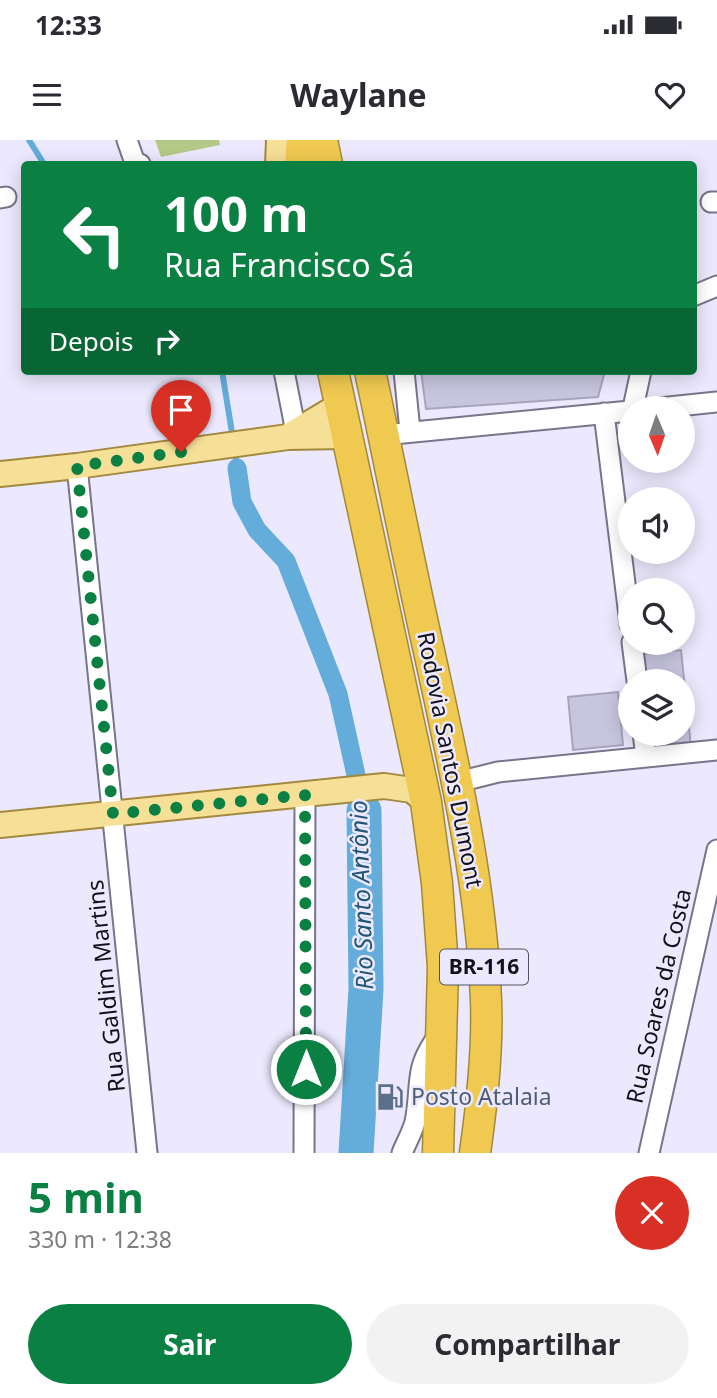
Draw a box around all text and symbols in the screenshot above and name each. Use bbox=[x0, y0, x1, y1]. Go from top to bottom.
text: 12:33 bbox=[35, 7, 102, 43]
text: Waylane bbox=[290, 73, 427, 116]
icon: menu bbox=[28, 76, 66, 114]
icon: heart bbox=[651, 76, 689, 114]
text: 100 m bbox=[164, 180, 309, 246]
icon: left bbox=[49, 189, 140, 280]
text: Rua Francisco Sá bbox=[164, 243, 414, 286]
icon: right bbox=[148, 322, 186, 360]
text: Depois bbox=[49, 323, 134, 359]
pin bbox=[151, 380, 211, 452]
icon: arrive bbox=[162, 391, 200, 429]
north arrow bbox=[618, 396, 695, 472]
map controls bbox=[618, 396, 695, 746]
button: sound bbox=[618, 487, 695, 564]
button: search bbox=[618, 578, 695, 655]
street label: Rodovia Santos Dumont bbox=[410, 629, 492, 891]
button: layers bbox=[618, 669, 695, 746]
water label: Rio Santo Antônio bbox=[341, 800, 380, 990]
street label: Rua Galdim Martins bbox=[78, 878, 132, 1094]
street label: Rua Soares da Costa bbox=[618, 885, 698, 1106]
road number: BR-116 bbox=[440, 950, 528, 984]
position arrow bbox=[269, 1032, 343, 1106]
place label: Posto Atalaia bbox=[411, 1080, 552, 1112]
fuel station icon: Posto Atalaia bbox=[375, 1082, 405, 1112]
text: 5 min bbox=[28, 1168, 144, 1225]
button: close bbox=[615, 1176, 689, 1250]
text: 330 m · 12:38 bbox=[28, 1223, 172, 1255]
button: Sair bbox=[28, 1304, 352, 1384]
button: Compartilhar bbox=[366, 1304, 689, 1384]

